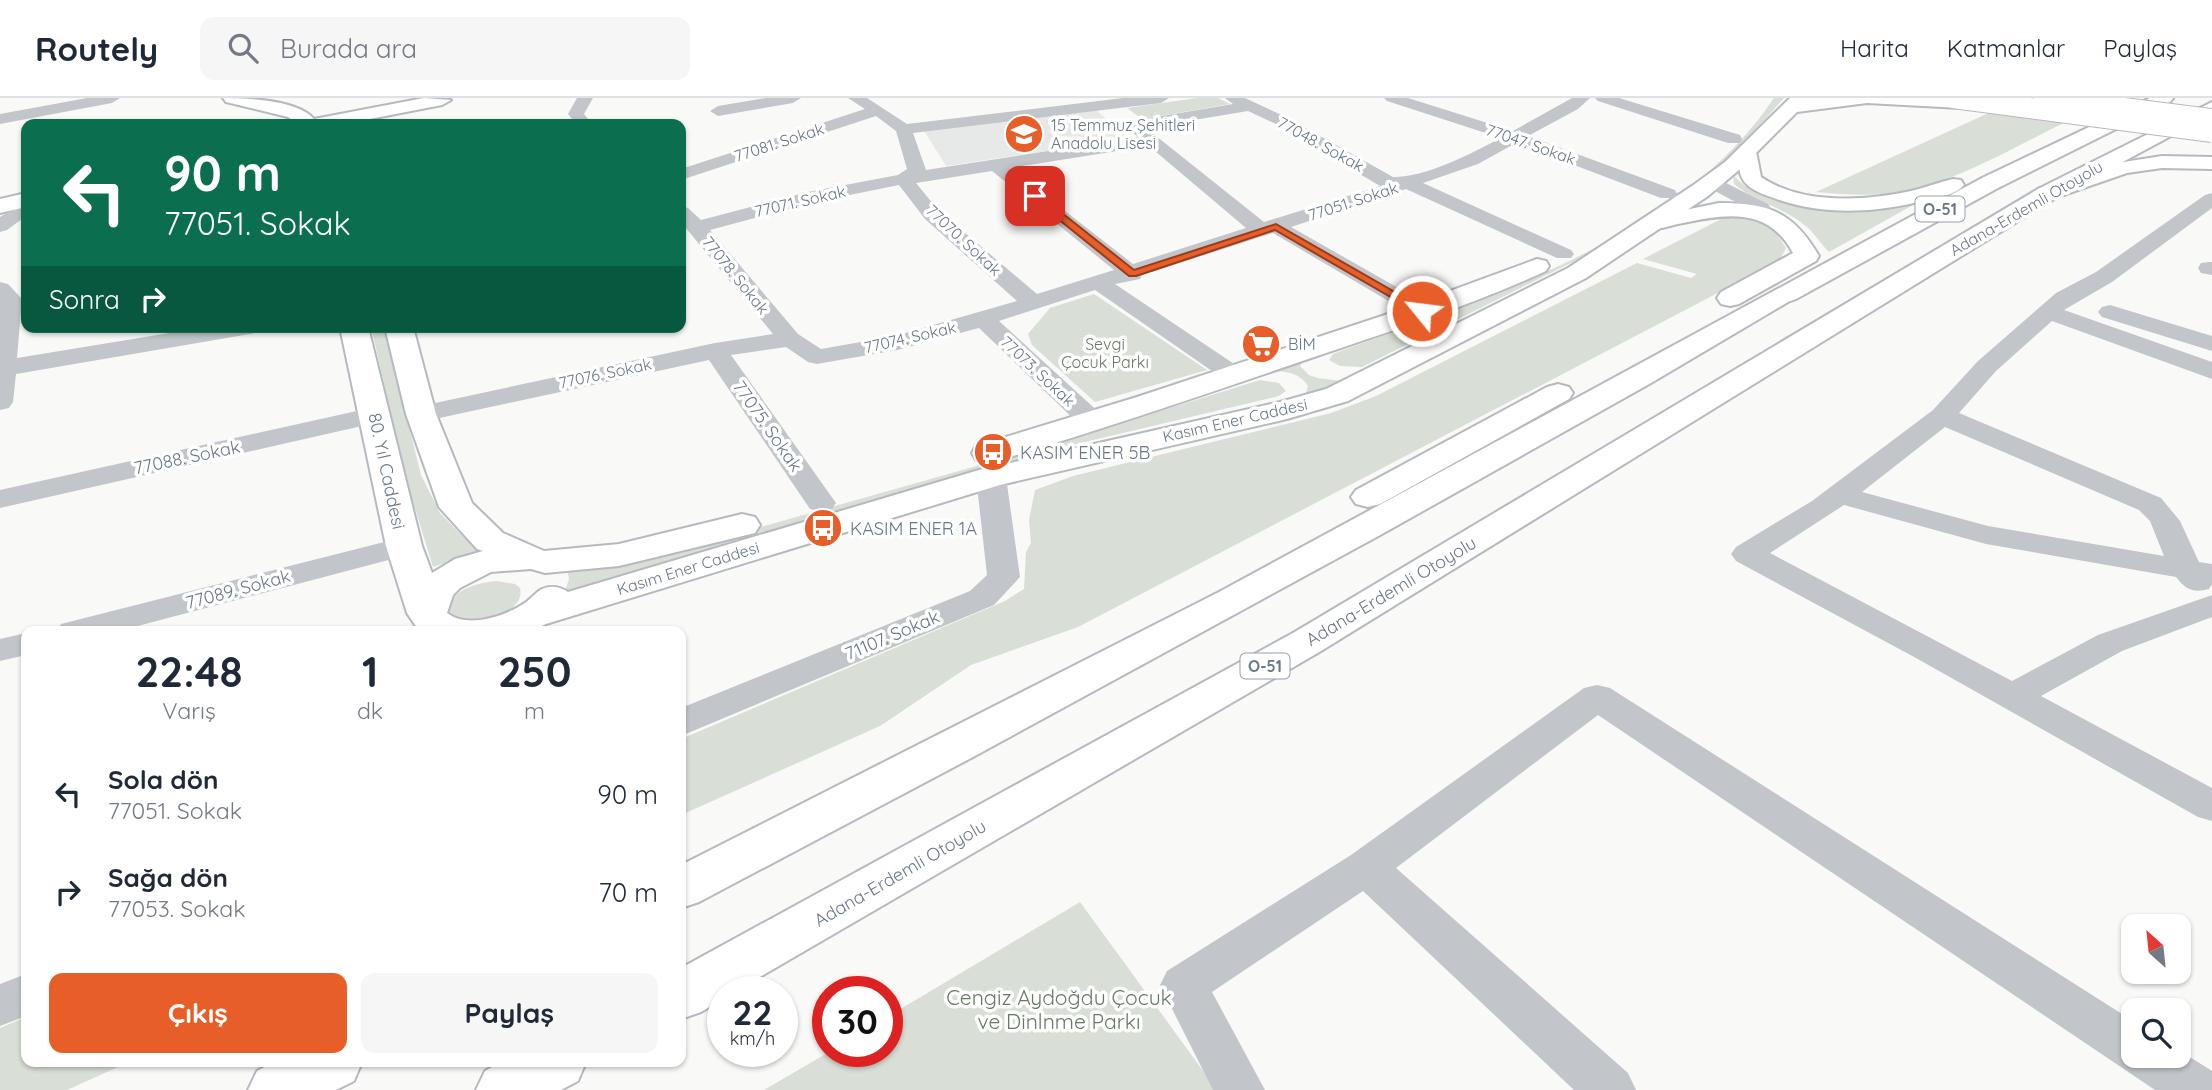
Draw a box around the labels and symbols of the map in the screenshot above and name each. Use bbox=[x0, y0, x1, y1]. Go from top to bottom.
street label: 77048. Sokak bbox=[1274, 112, 1368, 176]
school or university icon: 15 Temmuz Şehitleri Anadolu Lisesi bbox=[1003, 113, 1045, 155]
place label: 15 Temmuz Şehitleri Anadolu Lisesi bbox=[1051, 115, 1195, 153]
street label: 77081. Sokak bbox=[732, 118, 826, 166]
street label: 77047. Sokak bbox=[1483, 119, 1579, 169]
street label: Adana-Erdemli Otoyolu bbox=[1946, 156, 2106, 260]
pin bbox=[1005, 166, 1065, 226]
street label: 77051. Sokak bbox=[1306, 177, 1400, 225]
street label: 77071. Sokak bbox=[753, 181, 847, 221]
road number: O-51 bbox=[1916, 197, 1965, 222]
street label: 77070. Sokak bbox=[922, 200, 1006, 280]
street label: 77078. Sokak bbox=[698, 232, 774, 318]
position arrow bbox=[1385, 274, 1459, 348]
street label: 77074. Sokak bbox=[862, 317, 958, 357]
supermarket icon: BİM bbox=[1240, 323, 1282, 365]
street label: 77073. Sokak bbox=[997, 332, 1079, 410]
park label: Sevgi Çocuk Parkı bbox=[1061, 334, 1149, 372]
place label: BİM bbox=[1288, 334, 1316, 354]
street label: 77076. Sokak bbox=[557, 353, 653, 393]
street label: 77075. Sokak bbox=[728, 376, 808, 476]
street label: Kasım Ener Caddesi bbox=[1161, 394, 1309, 446]
street label: 80. Yıl Caddesi bbox=[363, 411, 411, 531]
bus stop icon: KASIM ENER 5B bbox=[972, 431, 1014, 473]
street label: 77088. Sokak bbox=[132, 435, 242, 479]
place label: KASIM ENER 5B bbox=[1020, 441, 1150, 464]
bus stop icon: KASIM ENER 1A bbox=[802, 507, 844, 549]
place label: KASIM ENER 1A bbox=[850, 517, 977, 540]
street label: Adana-Erdemli Otoyolu bbox=[1302, 531, 1480, 651]
street label: Kasım Ener Caddesi bbox=[614, 537, 762, 599]
street label: 77089. Sokak bbox=[183, 564, 293, 614]
street label: 71107. Sokak bbox=[841, 605, 943, 665]
road number: O-51 bbox=[1240, 653, 1290, 678]
street label: Adana-Erdemli Otoyolu bbox=[810, 814, 990, 932]
north arrow bbox=[2121, 914, 2191, 984]
speed limit sign: 30 bbox=[812, 976, 903, 1067]
park label: Cengiz Aydoğdu Çocuk ve Dinlnme Parkı bbox=[946, 984, 1172, 1034]

